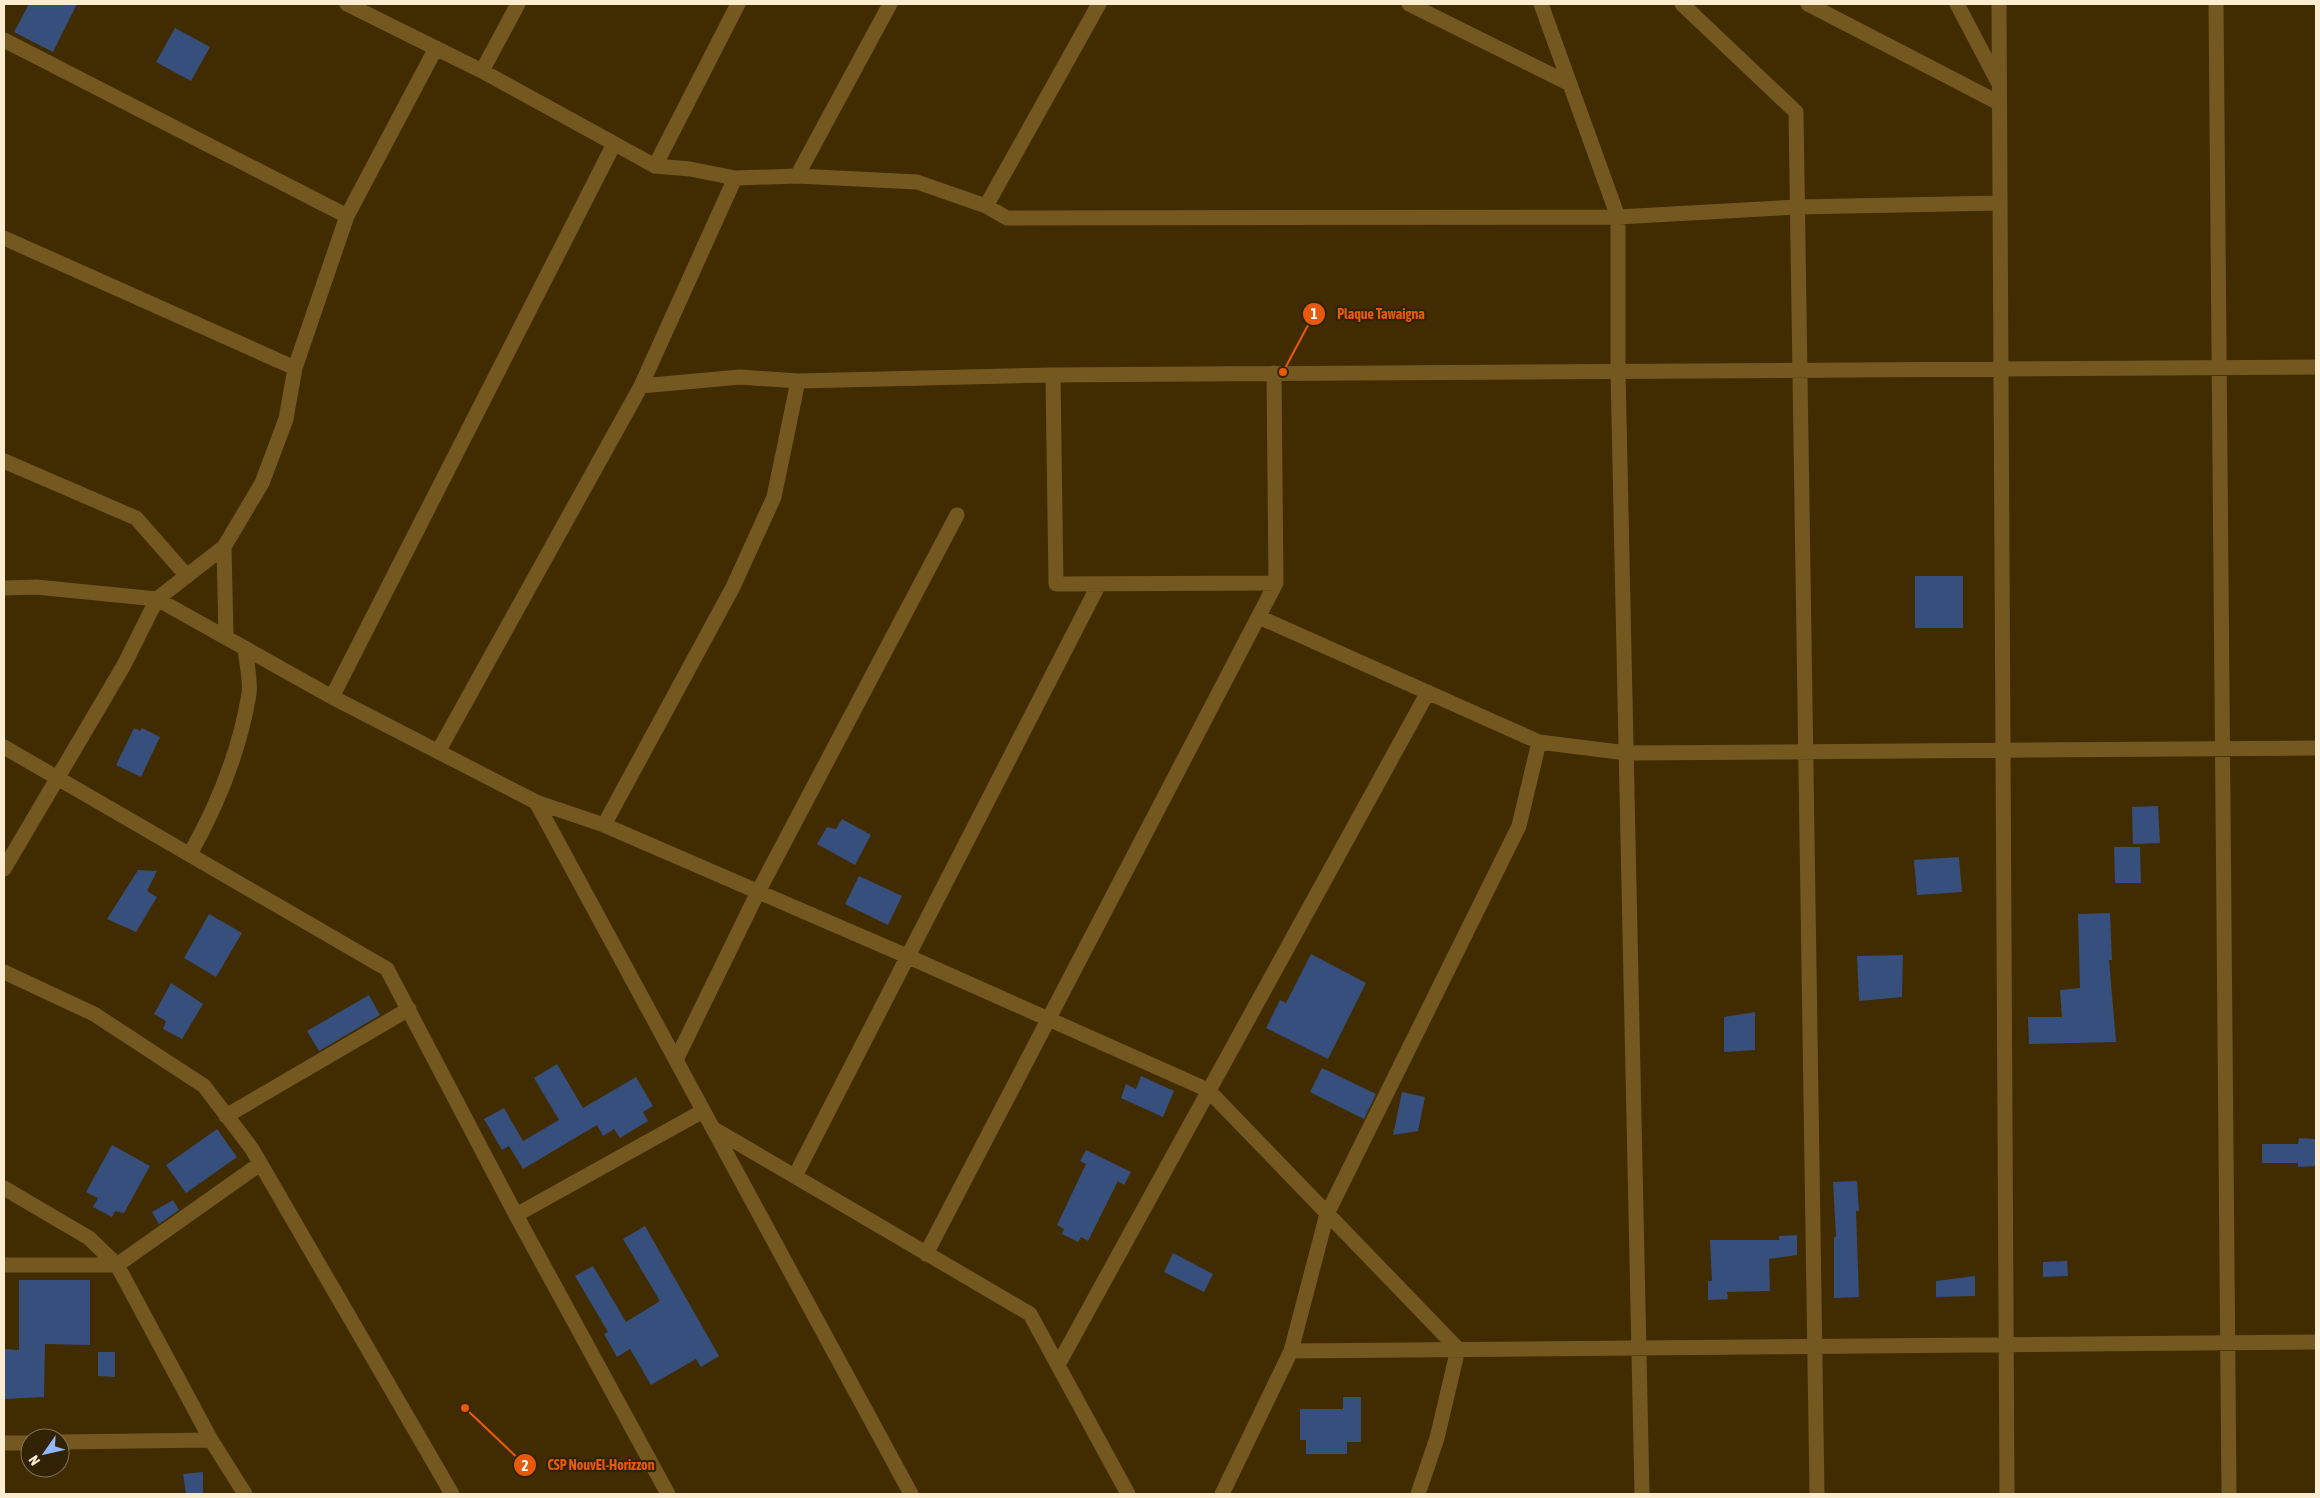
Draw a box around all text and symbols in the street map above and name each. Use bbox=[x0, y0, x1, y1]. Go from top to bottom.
callout: Plaque Tawaigna bbox=[1302, 299, 1435, 328]
text: 1 bbox=[1310, 305, 1318, 322]
text: Plaque Tawaigna bbox=[1337, 306, 1425, 322]
north arrow bbox=[20, 1428, 70, 1478]
callout: CSP NouvEl-Horizzon bbox=[512, 1451, 664, 1480]
text: N bbox=[25, 1452, 43, 1468]
text: 2 bbox=[521, 1457, 529, 1474]
text: CSP NouvEl-Horizzon bbox=[548, 1457, 655, 1473]

